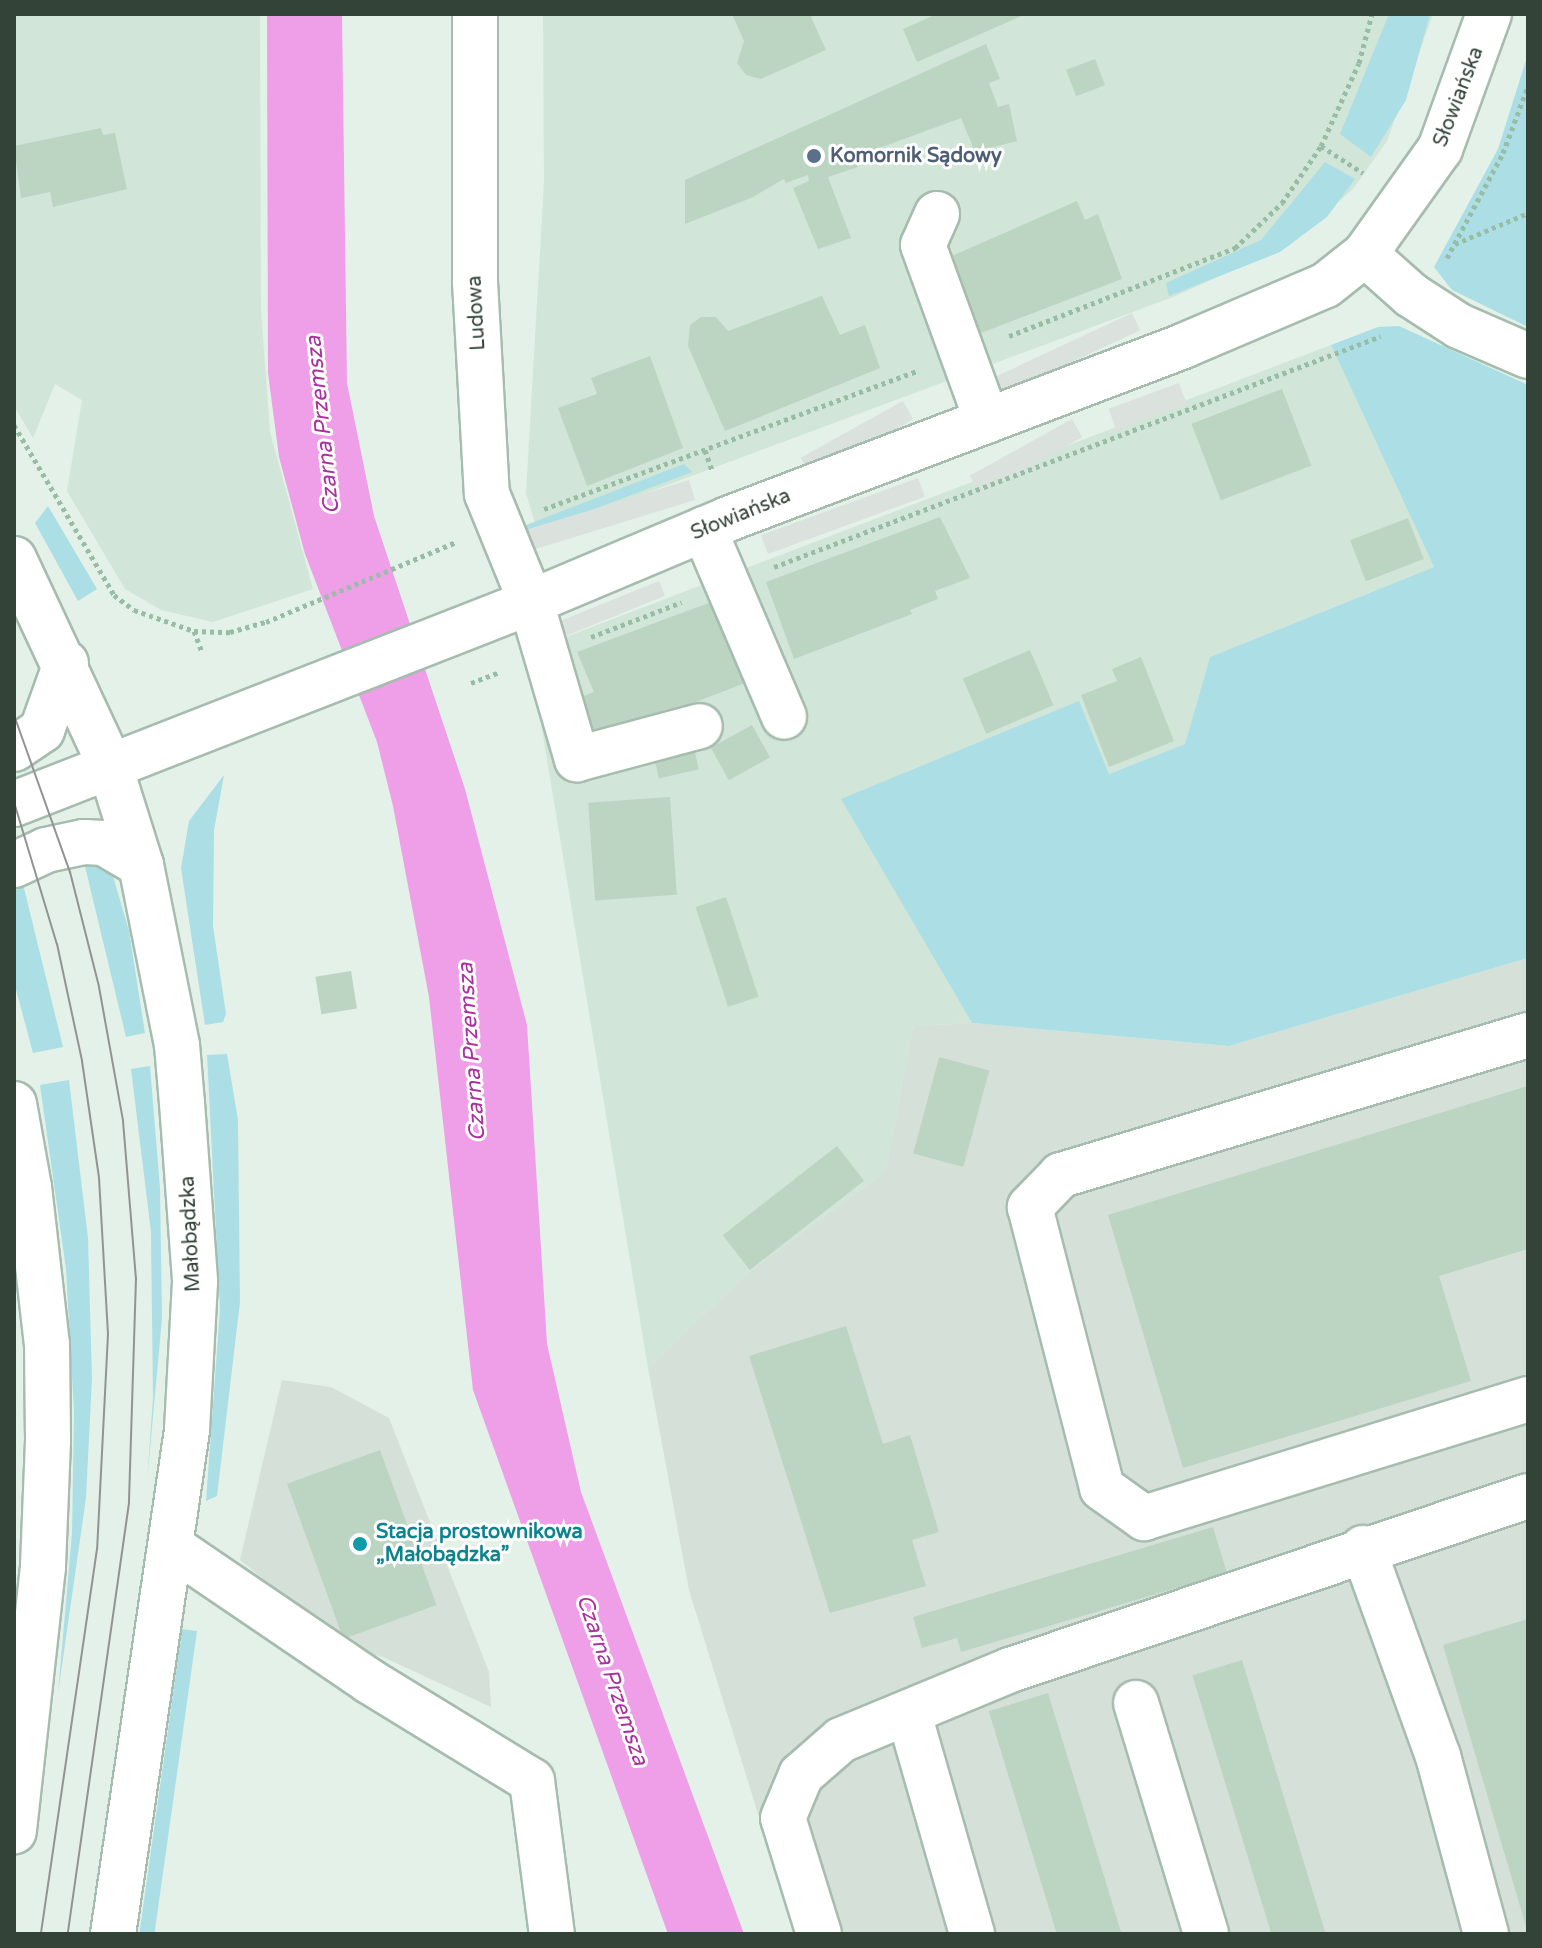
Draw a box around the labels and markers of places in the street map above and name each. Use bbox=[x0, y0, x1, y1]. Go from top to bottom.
place label: Komornik Sądowy bbox=[830, 144, 1002, 168]
marker: Komornik Sądowy bbox=[805, 147, 823, 165]
place label: Stacja prostownikowa „Małobądzka” bbox=[376, 1520, 583, 1567]
marker: Stacja prostownikowa „Małobądzka” bbox=[351, 1535, 369, 1553]

